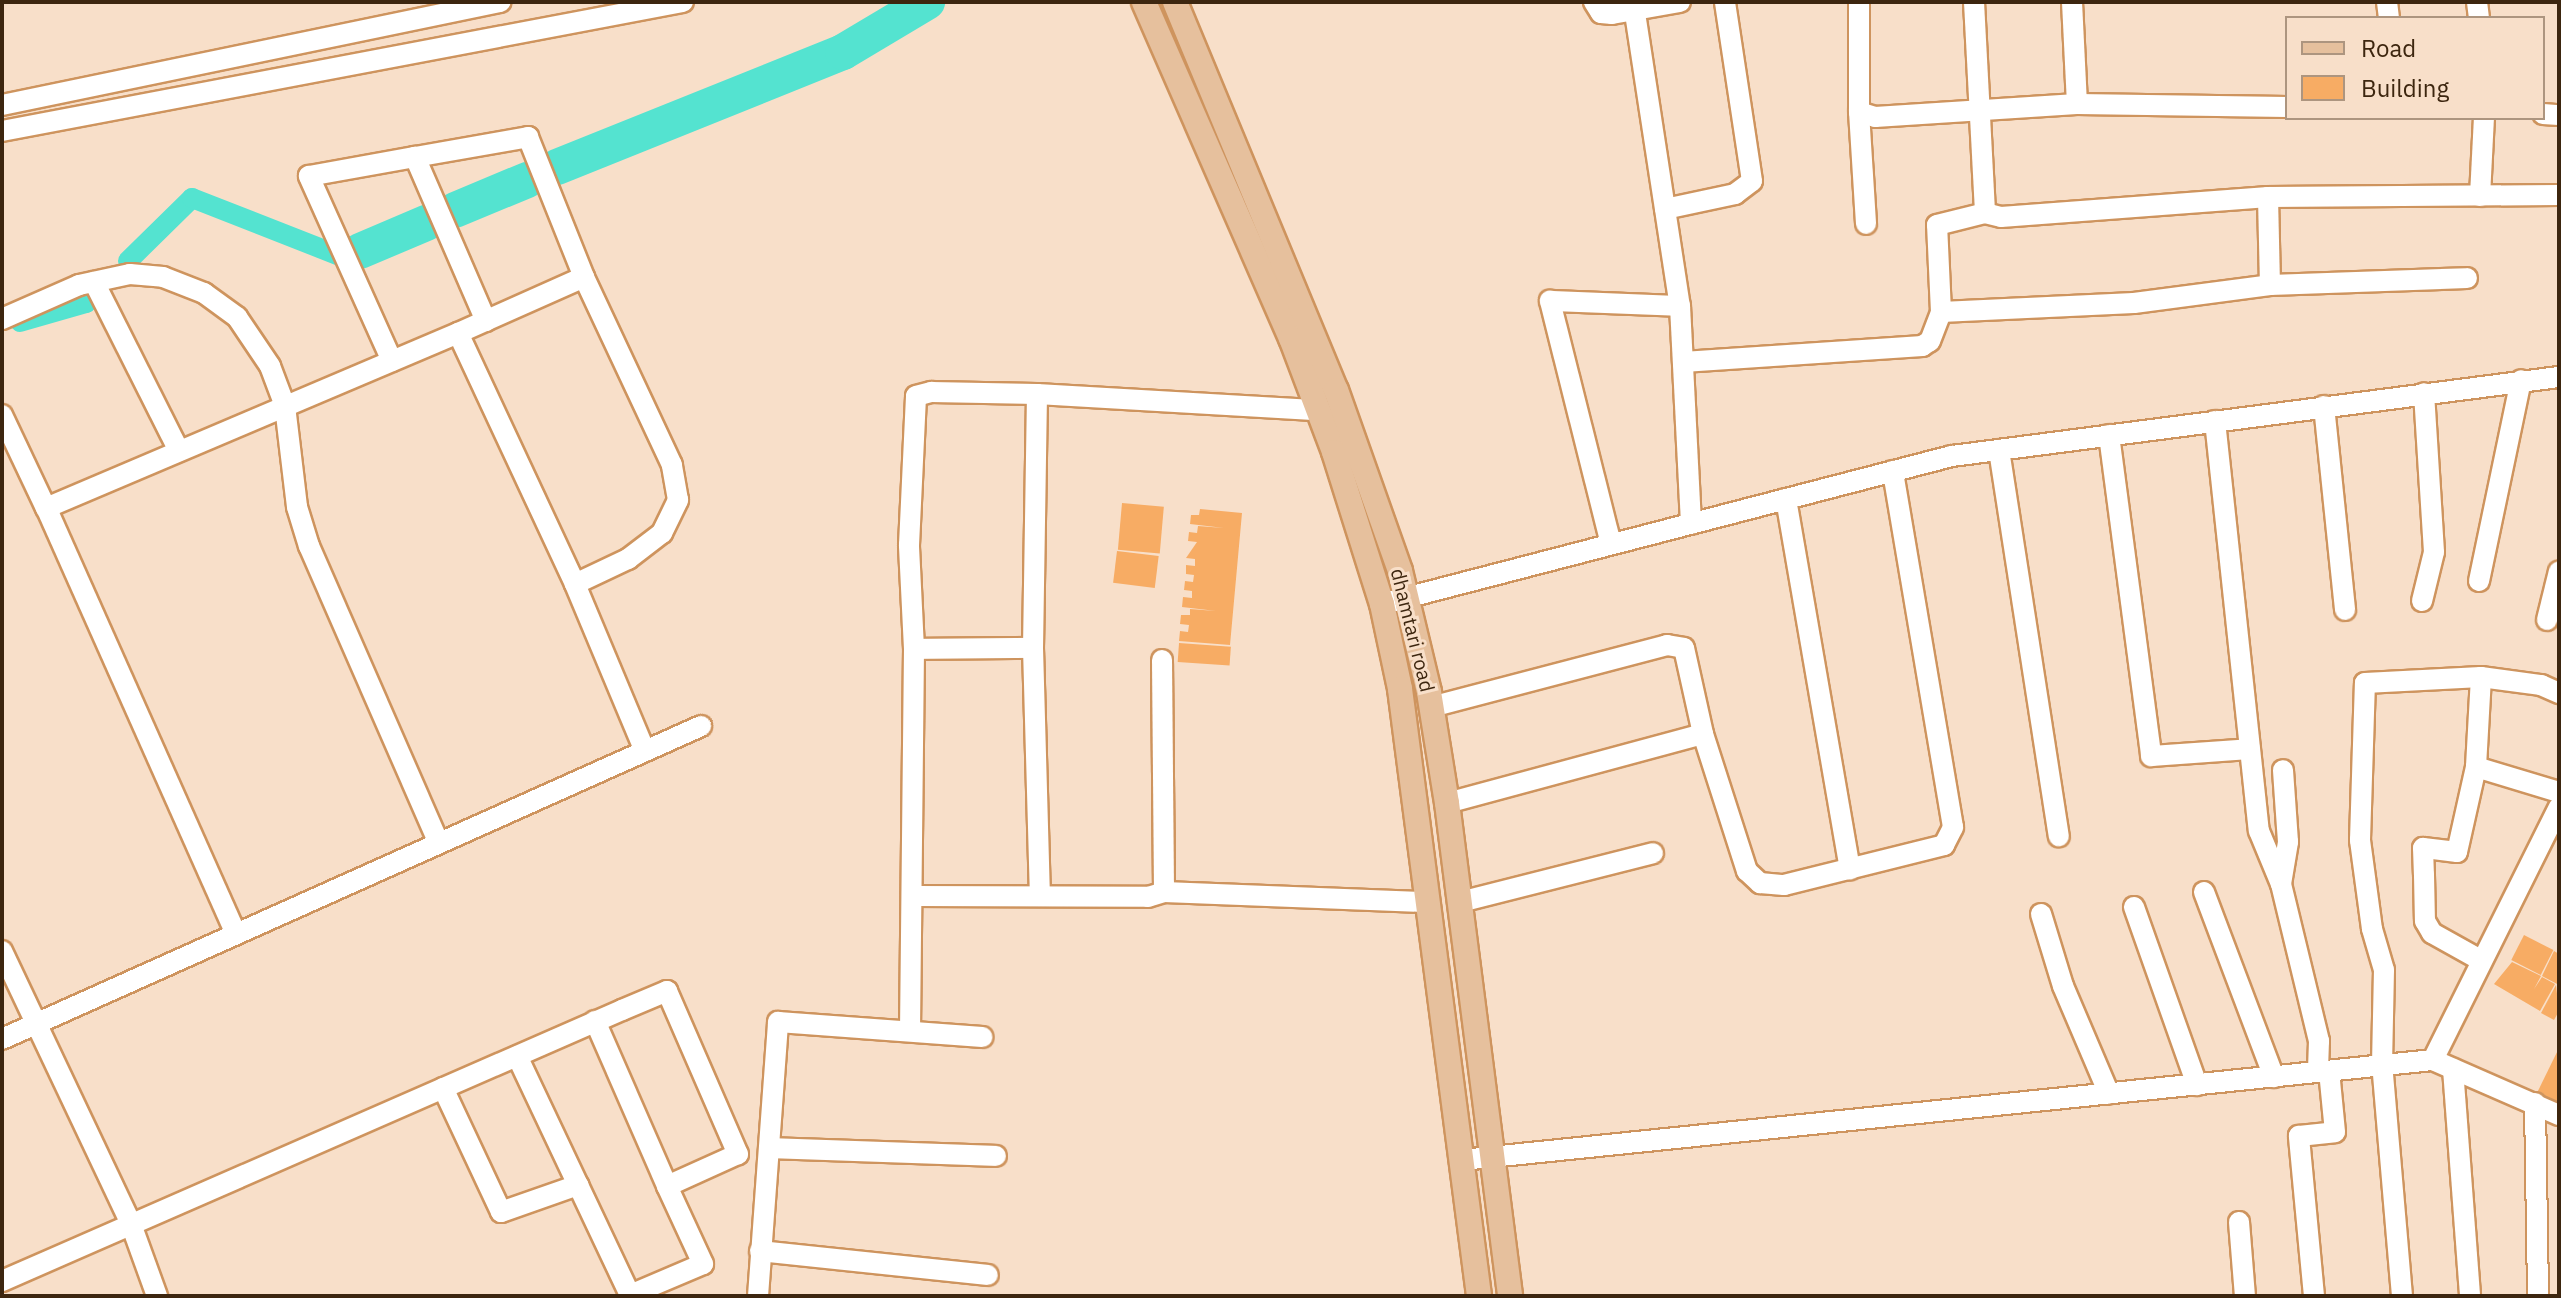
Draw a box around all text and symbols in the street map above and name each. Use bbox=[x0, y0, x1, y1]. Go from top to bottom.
legend bbox=[2285, 16, 2545, 120]
text: Road bbox=[2361, 32, 2416, 64]
text: Building bbox=[2361, 72, 2449, 104]
street label: dhamtari road bbox=[1386, 566, 1440, 694]

